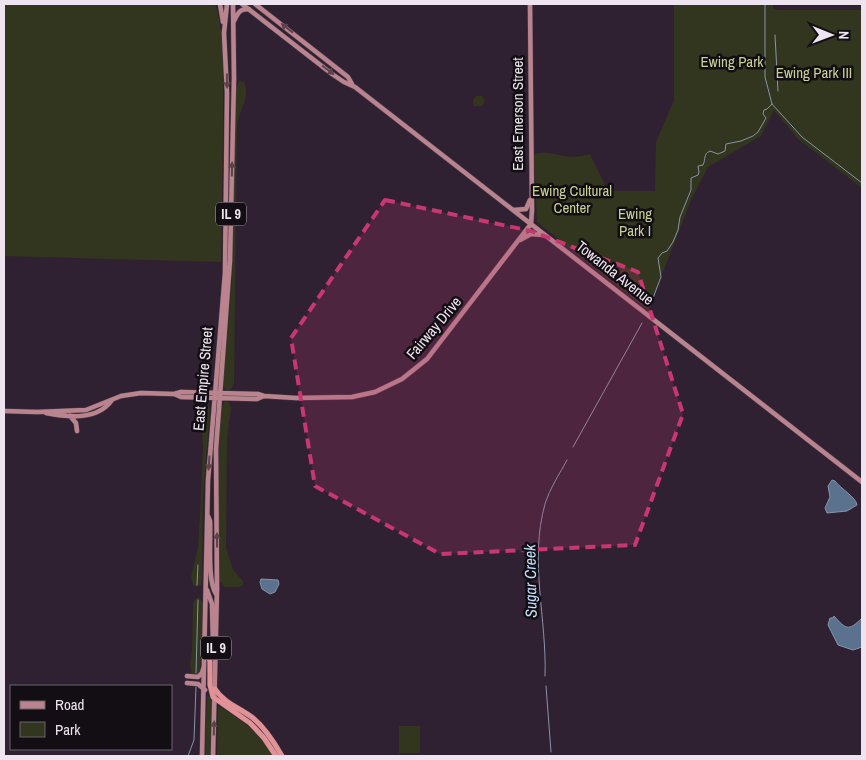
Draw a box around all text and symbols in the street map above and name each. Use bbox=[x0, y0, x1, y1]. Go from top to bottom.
north arrow bbox=[806, 10, 856, 60]
one-way arrow bbox=[281, 23, 294, 34]
text: N bbox=[835, 31, 853, 40]
park label: Ewing Park bbox=[701, 51, 764, 72]
street label: East Emerson Street bbox=[507, 57, 528, 171]
park label: Ewing Park III bbox=[776, 62, 852, 83]
one-way arrow bbox=[321, 65, 334, 76]
one-way arrow bbox=[223, 74, 231, 90]
one-way arrow bbox=[228, 161, 236, 177]
park label: Ewing Cultural Center bbox=[532, 180, 612, 218]
road number: IL 9 bbox=[216, 202, 246, 225]
park label: Ewing Park I bbox=[618, 203, 652, 241]
street label: Towanda Avenue bbox=[572, 236, 659, 310]
street label: Fairway Drive bbox=[401, 292, 466, 364]
street label: East Empire Street bbox=[188, 326, 218, 432]
one-way arrow bbox=[205, 456, 213, 472]
one-way arrow bbox=[213, 532, 221, 548]
water label: Sugar Creek bbox=[518, 544, 542, 618]
road number: IL 9 bbox=[201, 636, 231, 660]
legend bbox=[10, 685, 172, 750]
text: Road bbox=[55, 694, 84, 715]
text: Park bbox=[55, 719, 81, 740]
one-way arrow bbox=[210, 720, 218, 736]

